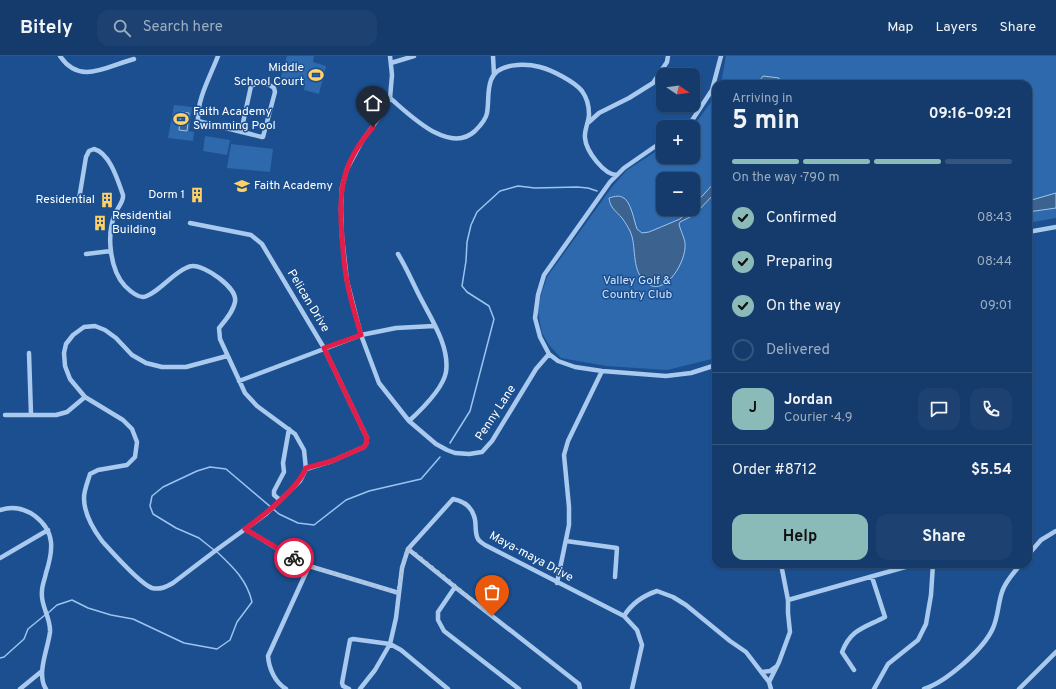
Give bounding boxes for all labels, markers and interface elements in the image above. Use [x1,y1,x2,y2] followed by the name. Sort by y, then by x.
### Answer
[97,10,377,46] search box
[20,16,73,40] text: Bitely
[111,17,133,39] icon: search
[143,18,223,37] text: Search here
[887,19,913,36] text: Map
[935,19,977,36] text: Layers
[999,19,1036,36] text: Share
[234,60,304,90] place label: Middle School Court
[307,66,325,84] sports icon: Middle School Court
[656,68,700,112] north arrow
[656,68,700,216] map controls
[356,86,390,127] pin
[732,91,793,107] text: Arriving in
[362,92,384,114] icon: home
[193,104,276,134] place label: Faith Academy Swimming Pool
[732,105,800,138] text: 5 min
[929,105,1012,124] text: 09:16–09:21
[172,110,190,128] sports icon: Faith Academy Swimming Pool
[656,120,700,164] button: +
[732,170,839,186] text: On the way · 790 m
[656,172,700,216] button: −
[233,177,251,195] school or university icon: Faith Academy
[254,178,333,194] place label: Faith Academy
[188,186,206,204] building icon: Dorm 1
[148,187,185,203] place label: Dorm 1
[98,191,116,209] building icon: Residential
[36,192,95,208] place label: Residential
[732,207,754,229] icon: check
[112,208,171,238] place label: Residential Building
[766,209,837,228] text: Confirmed
[977,210,1012,226] text: 08:43
[91,214,109,232] building icon: Residential Building
[732,251,754,273] icon: check
[766,253,833,272] text: Preparing
[977,254,1012,270] text: 08:44
[283,267,333,335] street label: Pelican Drive
[602,273,672,303] park label: Valley Golf & Country Club
[732,295,754,317] icon: check
[766,297,841,316] text: On the way
[980,298,1012,314] text: 09:01
[766,341,830,360] text: Delivered
[472,382,520,444] street label: Penny Lane
[918,388,960,430] button: chat
[970,388,1012,430] button: phone
[784,391,833,410] text: Jordan
[749,399,757,418] text: J
[784,410,852,426] text: Courier · 4.9
[732,461,817,480] text: Order #8712
[971,461,1012,480] text: $5.54
[732,514,868,560] button: Help
[876,514,1012,560] button: Share
[486,528,576,586] street label: Maya-maya Drive
[274,538,314,578] courier
[283,547,305,569] icon: bike
[475,575,509,616] pin
[481,581,503,603] icon: bag

